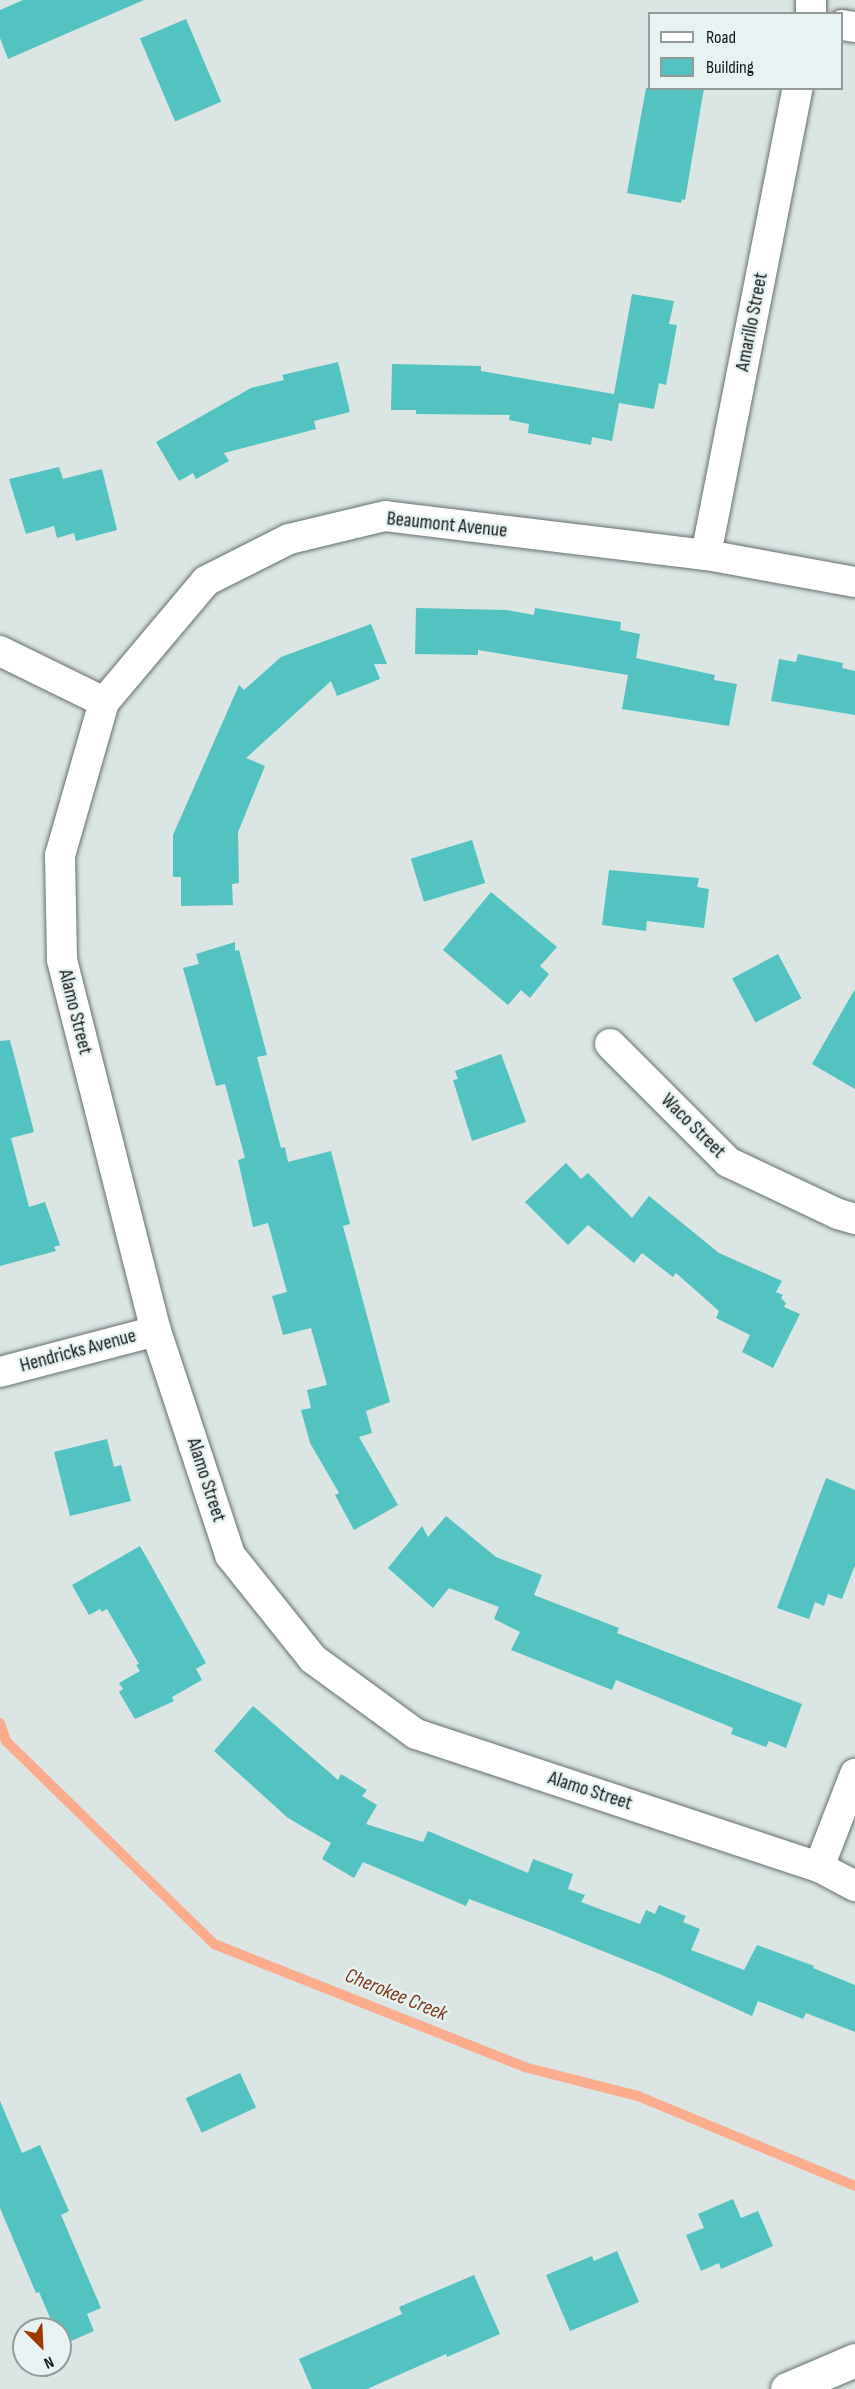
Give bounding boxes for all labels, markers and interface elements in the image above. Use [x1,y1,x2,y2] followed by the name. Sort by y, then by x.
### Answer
[648,12,843,90] legend
[706,27,736,48] text: Road
[706,57,754,78] text: Building
[731,271,773,373] street label: Amarillo Street
[386,507,508,543] street label: Beaumont Avenue
[53,967,97,1057] street label: Alamo Street
[656,1089,730,1163] street label: Waco Street
[17,1324,139,1378] street label: Hendricks Avenue
[181,1435,231,1525] street label: Alamo Street
[545,1766,635,1816] street label: Alamo Street
[341,1963,451,2027] water label: Cherokee Creek
[12,2317,72,2377] north arrow
[41,2352,56,2372] text: N

